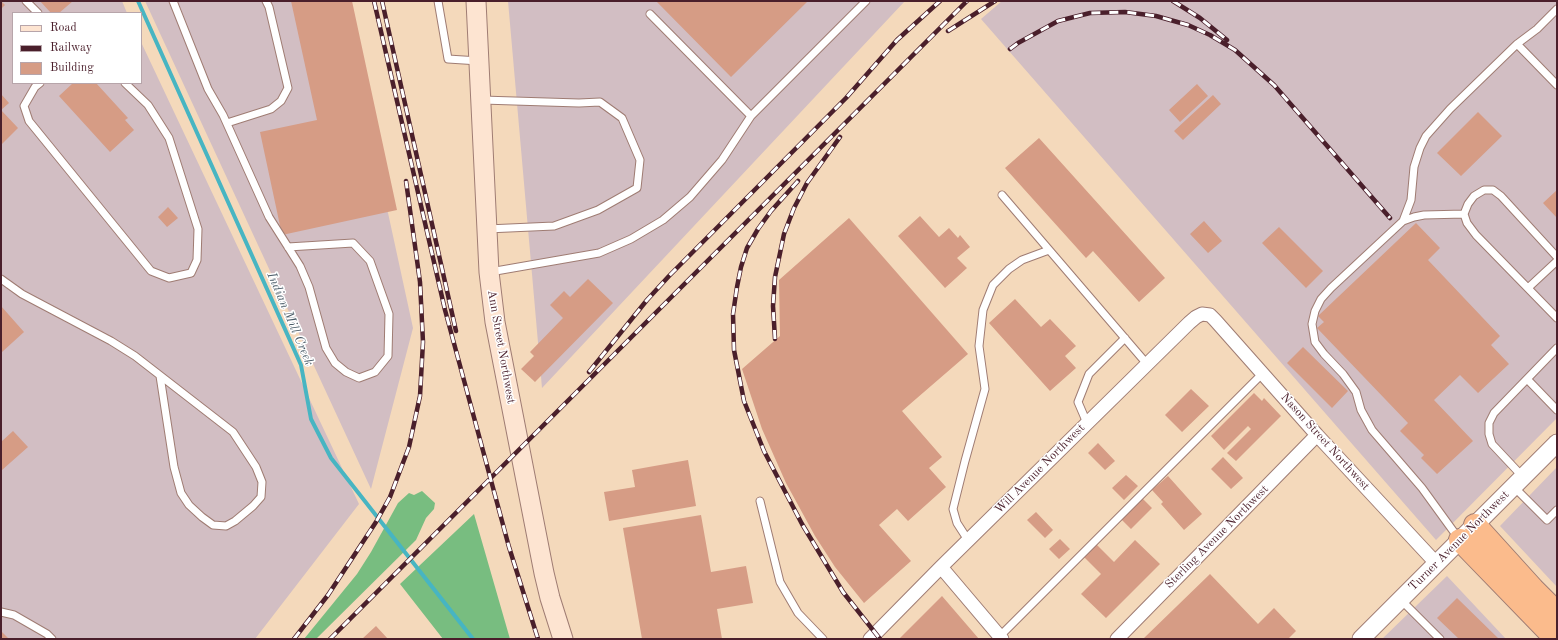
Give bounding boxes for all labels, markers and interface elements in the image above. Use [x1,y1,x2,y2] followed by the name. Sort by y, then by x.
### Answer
[12,12,142,84] legend
[50,22,77,34] text: Road
[50,42,92,54] text: Railway
[50,62,94,74] text: Building
[263,270,317,368] water label: Indian Mill Creek
[484,289,518,405] street label: Ann Street Northwest
[1278,390,1372,494] street label: Nason Street Northwest
[992,421,1088,517] street label: Will Avenue Northwest
[1162,482,1272,592] street label: Sterling Avenue Northwest
[1406,488,1512,594] street label: Turner Avenue Northwest

